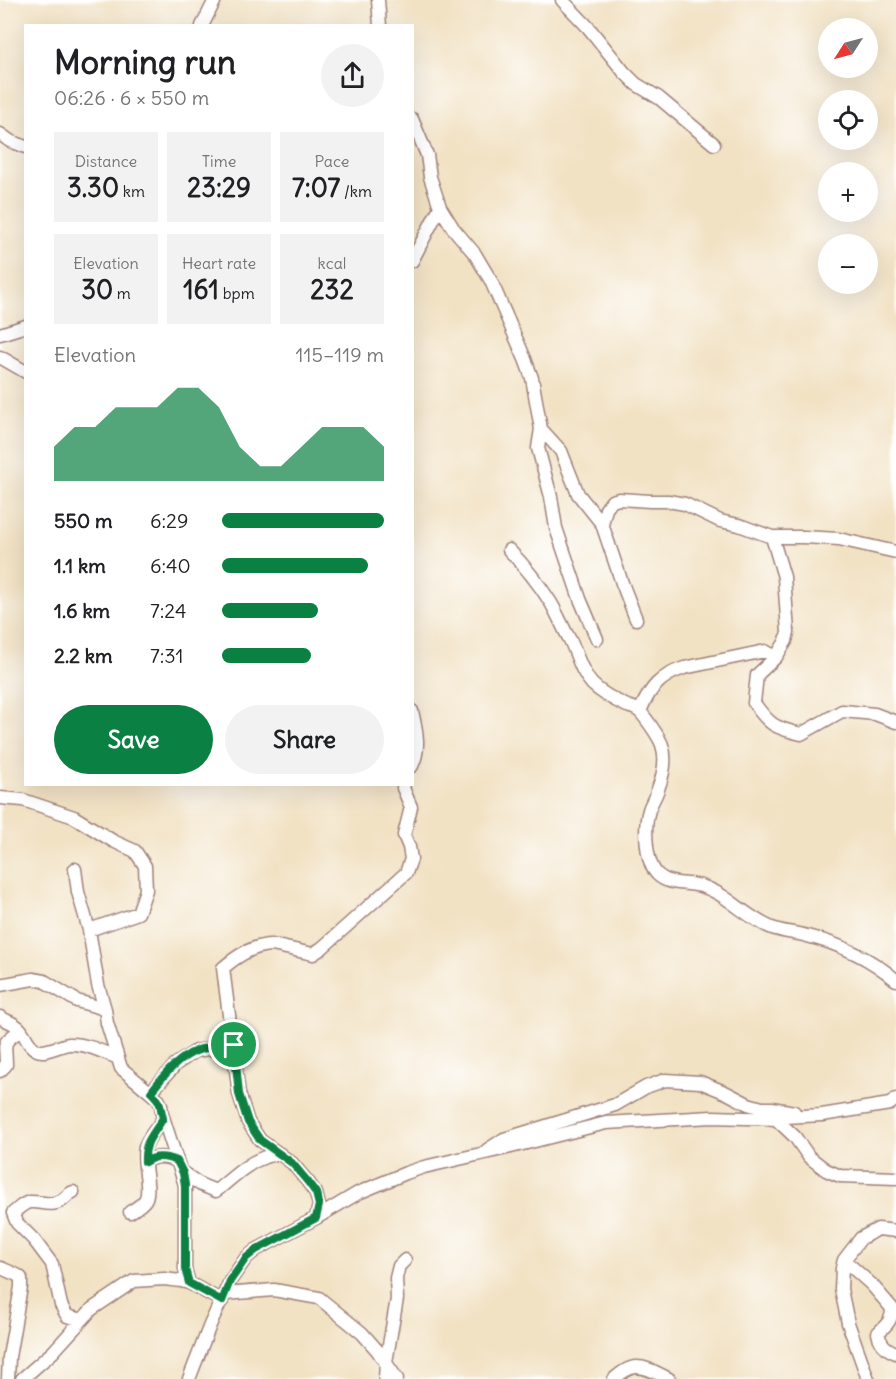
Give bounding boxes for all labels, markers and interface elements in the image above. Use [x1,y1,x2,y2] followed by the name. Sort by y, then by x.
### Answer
[818,18,878,78] north arrow
[818,18,878,294] map controls
[54,41,236,83] text: Morning run
[321,44,384,107] button: share
[54,85,209,110] text: 06:26 · 6 × 550 m
[818,90,878,150] button: locate
[75,151,137,171] text: Distance
[202,151,236,171] text: Time
[315,151,349,171] text: Pace
[818,162,878,222] button: +
[67,171,119,204] text: 3.30
[187,171,251,204] text: 23:29
[292,171,340,204] text: 7:07
[119,181,145,201] text: km
[340,181,372,201] text: /km
[818,234,878,294] button: −
[73,253,139,273] text: Elevation
[182,253,256,273] text: Heart rate
[318,253,346,273] text: kcal
[81,273,113,306] text: 30
[183,273,219,306] text: 161
[310,273,354,306] text: 232
[113,283,131,303] text: m
[219,283,255,303] text: bpm
[54,342,136,367] text: Elevation
[296,342,384,367] text: 115–119 m
[54,508,112,533] text: 550 m
[150,508,189,533] text: 6:29
[54,553,106,578] text: 1.1 km
[150,553,191,578] text: 6:40
[54,598,110,623] text: 1.6 km
[150,598,187,623] text: 7:24
[54,643,113,668] text: 2.2 km
[150,643,183,668] text: 7:31
[54,705,213,774] button: Save
[225,705,384,774] button: Share
[208,1019,259,1070] pin
[217,1028,250,1061] icon: arrive

